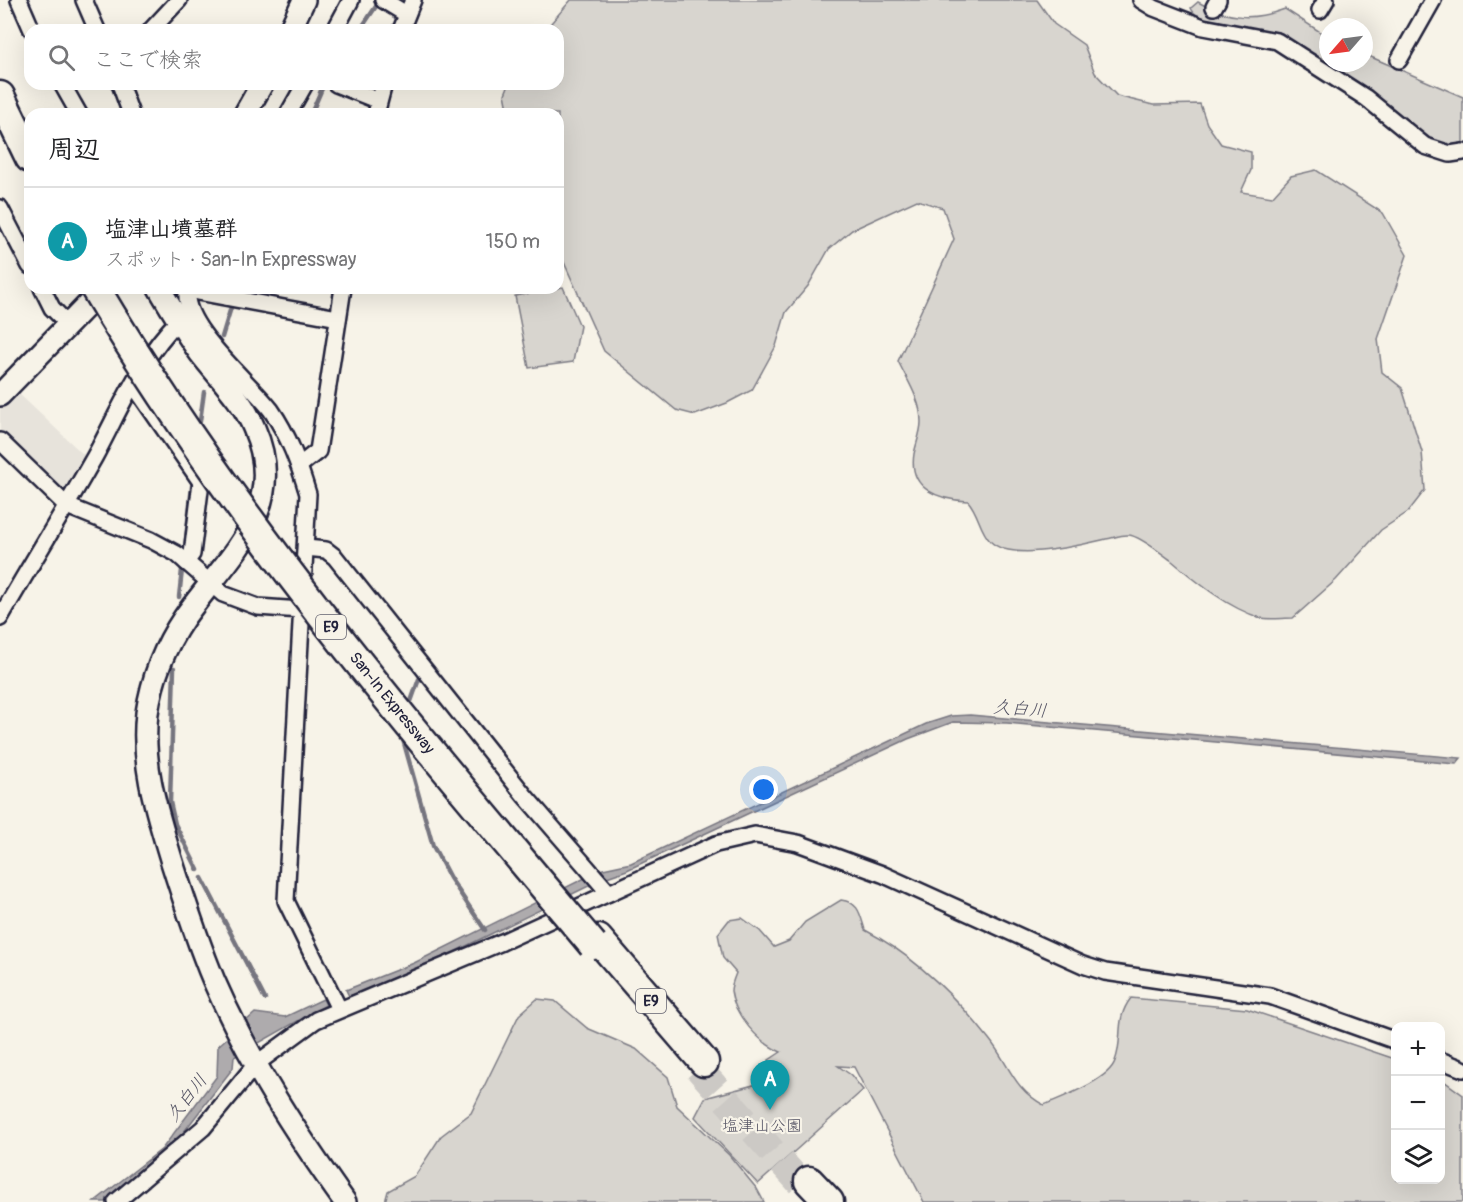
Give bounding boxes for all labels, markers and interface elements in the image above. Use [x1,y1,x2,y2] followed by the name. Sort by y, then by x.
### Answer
[1319,18,1373,72] north arrow
[24,24,564,90] search box
[45,41,78,74] icon: search
[93,46,203,74] text: ここで検索
[48,134,100,166] text: 周辺
[105,215,237,243] text: 塩津山墳墓群
[61,229,74,254] text: A
[486,229,540,254] text: 150 m
[105,247,356,272] text: スポット · San-In Expressway
[316,615,346,639] road number: E9
[345,648,439,758] street label: San-In Expressway
[992,695,1048,723] water label: 久白川
[749,775,778,804] your location
[636,989,666,1013] road number: E9
[1391,1022,1445,1184] map controls
[1391,1022,1445,1076] button: +
[750,1060,790,1110] pin: A
[161,1070,213,1126] water label: 久白川
[1391,1076,1445,1130] button: −
[722,1116,802,1136] park label: 塩津山公園
[1391,1130,1445,1184] button: layers

